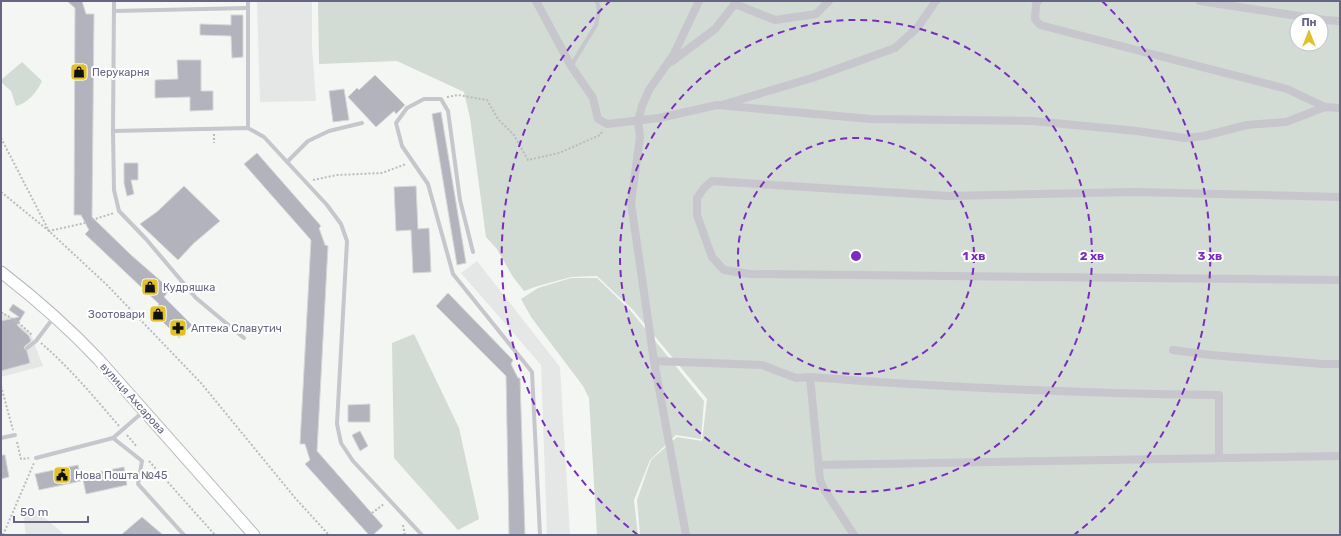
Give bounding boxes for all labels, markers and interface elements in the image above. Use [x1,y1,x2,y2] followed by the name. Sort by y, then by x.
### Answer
[1289,12,1329,52] north arrow
[1301,16,1317,29] text: Пн
[69,62,89,82] shop icon: Перукарня
[92,66,150,79] place label: Перукарня
[849,249,863,263] centre of rings
[963,249,985,263] text: 1 хв
[1080,249,1104,263] text: 2 хв
[1198,249,1222,263] text: 3 хв
[140,277,160,297] shop icon: Кудряшка
[163,281,215,294] place label: Кудряшка
[148,304,168,324] shop icon: Зоотовари
[88,308,145,321] place label: Зоотовари
[168,318,188,338] pharmacy icon: Аптека Славутич
[191,322,282,335] place label: Аптека Славутич
[97,360,168,436] street label: вулиця Ахсарова
[52,465,72,485] public building icon: Нова Пошта №45
[75,469,168,482] place label: Нова Пошта №45
[14,498,88,524] scale bar
[20,505,48,519] text: 50 m

